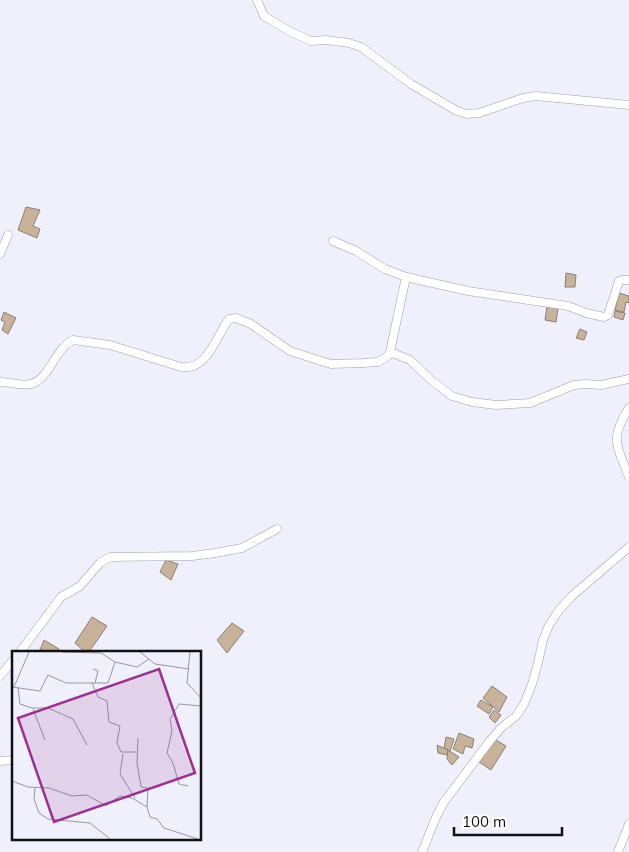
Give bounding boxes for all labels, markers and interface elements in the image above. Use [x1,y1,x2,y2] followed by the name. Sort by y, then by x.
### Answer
[12,651,201,840] inset map
[454,804,562,836] scale bar
[462,812,506,831] text: 100 m

